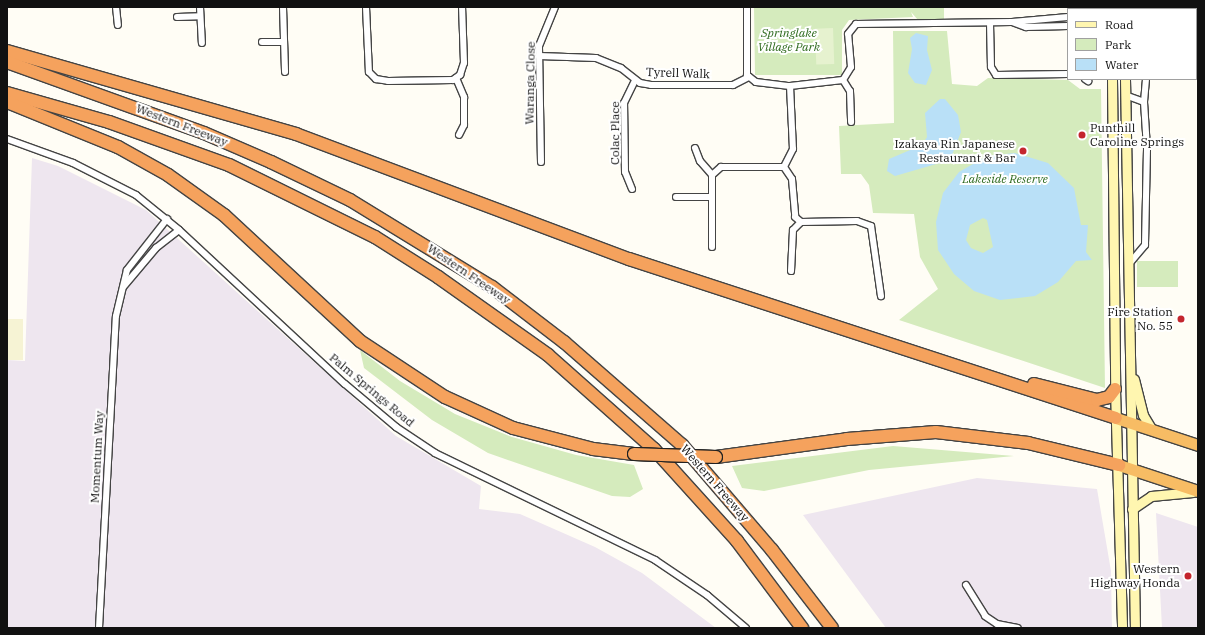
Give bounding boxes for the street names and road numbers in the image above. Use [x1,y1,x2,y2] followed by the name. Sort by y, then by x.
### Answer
[522,41,538,125] street label: Waranga Close
[646,65,710,81] street label: Tyrell Walk
[134,101,230,149] street label: Western Freeway
[608,101,622,165] street label: Colac Place
[425,241,513,307] street label: Western Freeway
[327,350,417,430] street label: Palm Springs Road
[87,410,107,504] street label: Momentum Way
[678,442,752,524] street label: Western Freeway

